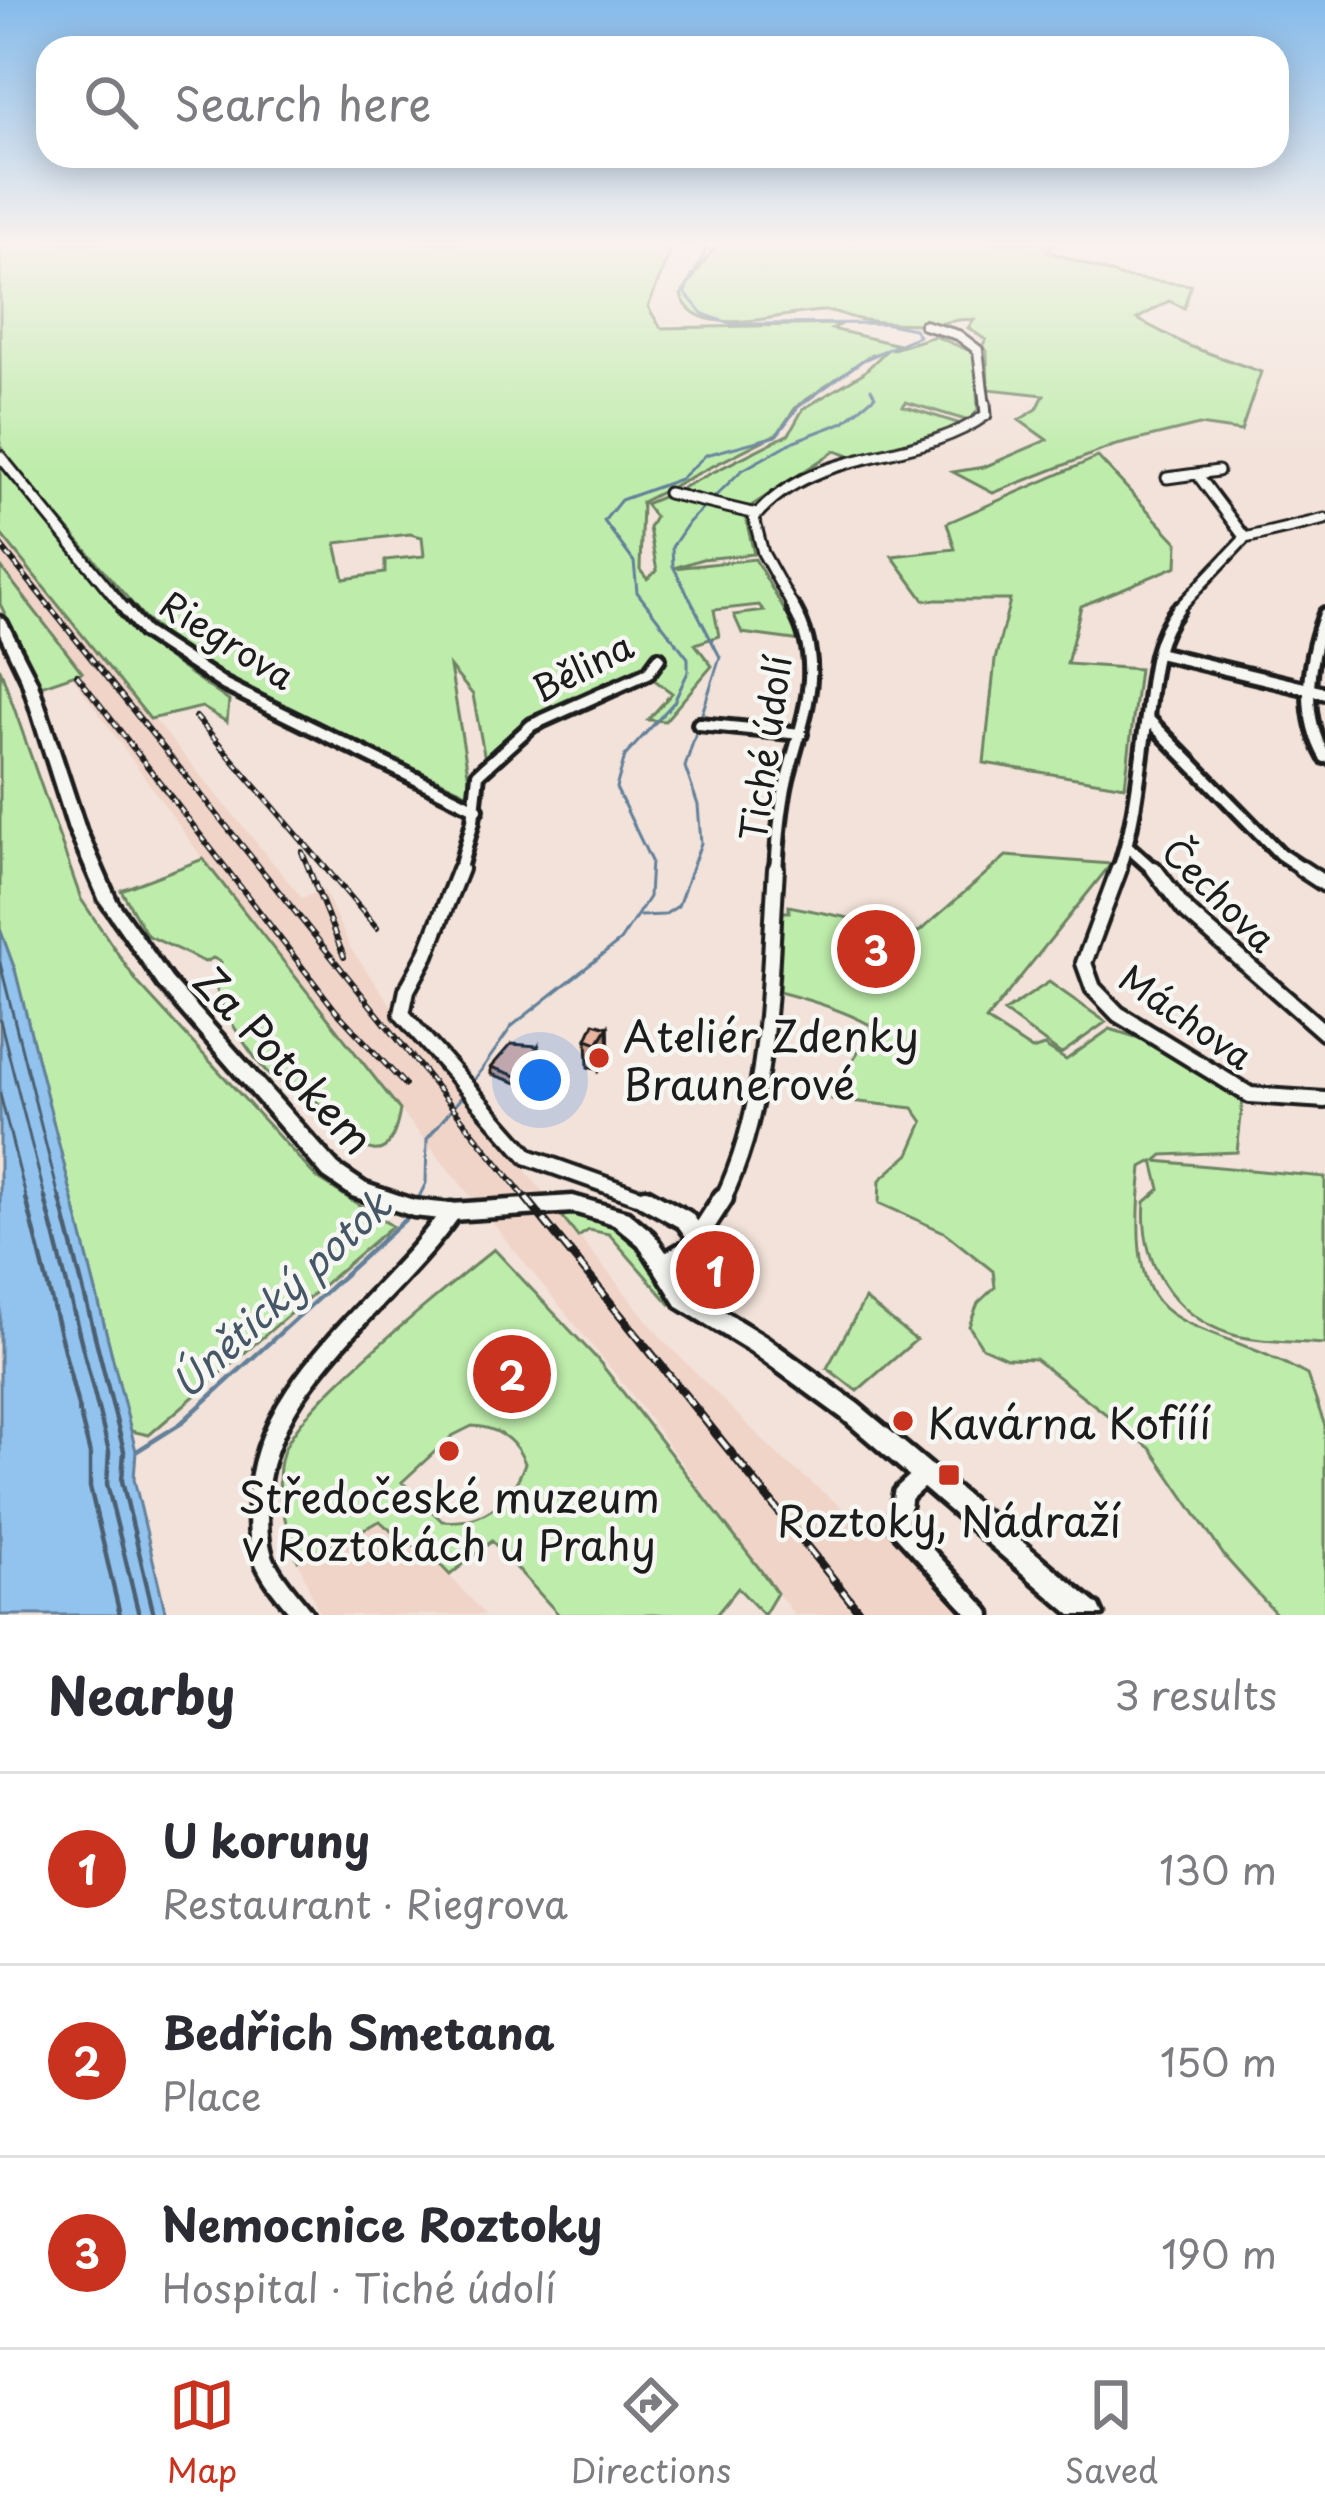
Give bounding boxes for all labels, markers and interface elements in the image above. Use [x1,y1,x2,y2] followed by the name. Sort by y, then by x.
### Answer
[36,36,1289,168] search box
[174,68,431,136] text: Search here
[78,69,144,135] icon: search
[150,576,306,702] street label: Riegrova
[522,617,642,714] street label: Bělina
[724,651,804,844] street label: Tiché údolí
[1150,824,1290,964] street label: Čechova
[837,904,915,994] pin: 3
[180,950,390,1168] street label: Za Potokem
[1109,950,1265,1082] street label: Máchova
[623,1003,919,1114] place label: Ateliér Zdenky Braunerové
[586,1045,612,1071] marker: Ateliér Zdenky Braunerové
[510,1050,570,1110] your location
[157,1175,404,1411] water label: Únětický potok
[676,1225,754,1315] pin: 1
[473,1329,551,1419] pin: 2
[927,1390,1211,1453] place label: Kavárna Kofííí
[890,1408,916,1434] marker: Kavárna Kofííí
[436,1438,462,1464] marker: Středočeské muzeum v Roztokách u Prahy
[936,1462,962,1488] marker: Roztoky, Nádraží
[238,1464,660,1575] place label: Středočeské muzeum v Roztokách u Prahy
[777,1488,1121,1551] place label: Roztoky, Nádraží
[48,1655,235,1732] text: Nearby
[1114,1664,1277,1723] text: 3 results
[162,1805,370,1873] text: U koruny
[78,1839,96,1898] text: 1
[1159,1839,1277,1898] text: 130 m
[162,1873,568,1932] text: Restaurant · Riegrova
[162,1997,555,2065] text: Bedřich Smetana
[73,2031,101,2090] text: 2
[1160,2031,1277,2090] text: 150 m
[162,2065,262,2124] text: Place
[162,2189,602,2257] text: Nemocnice Roztoky
[74,2223,100,2282] text: 3
[1161,2223,1277,2282] text: 190 m
[162,2257,556,2316] text: Hospital · Tiché údolí
[167,2372,237,2494] tab: Map
[571,2372,731,2494] tab: Directions
[1065,2372,1158,2494] tab: Saved

